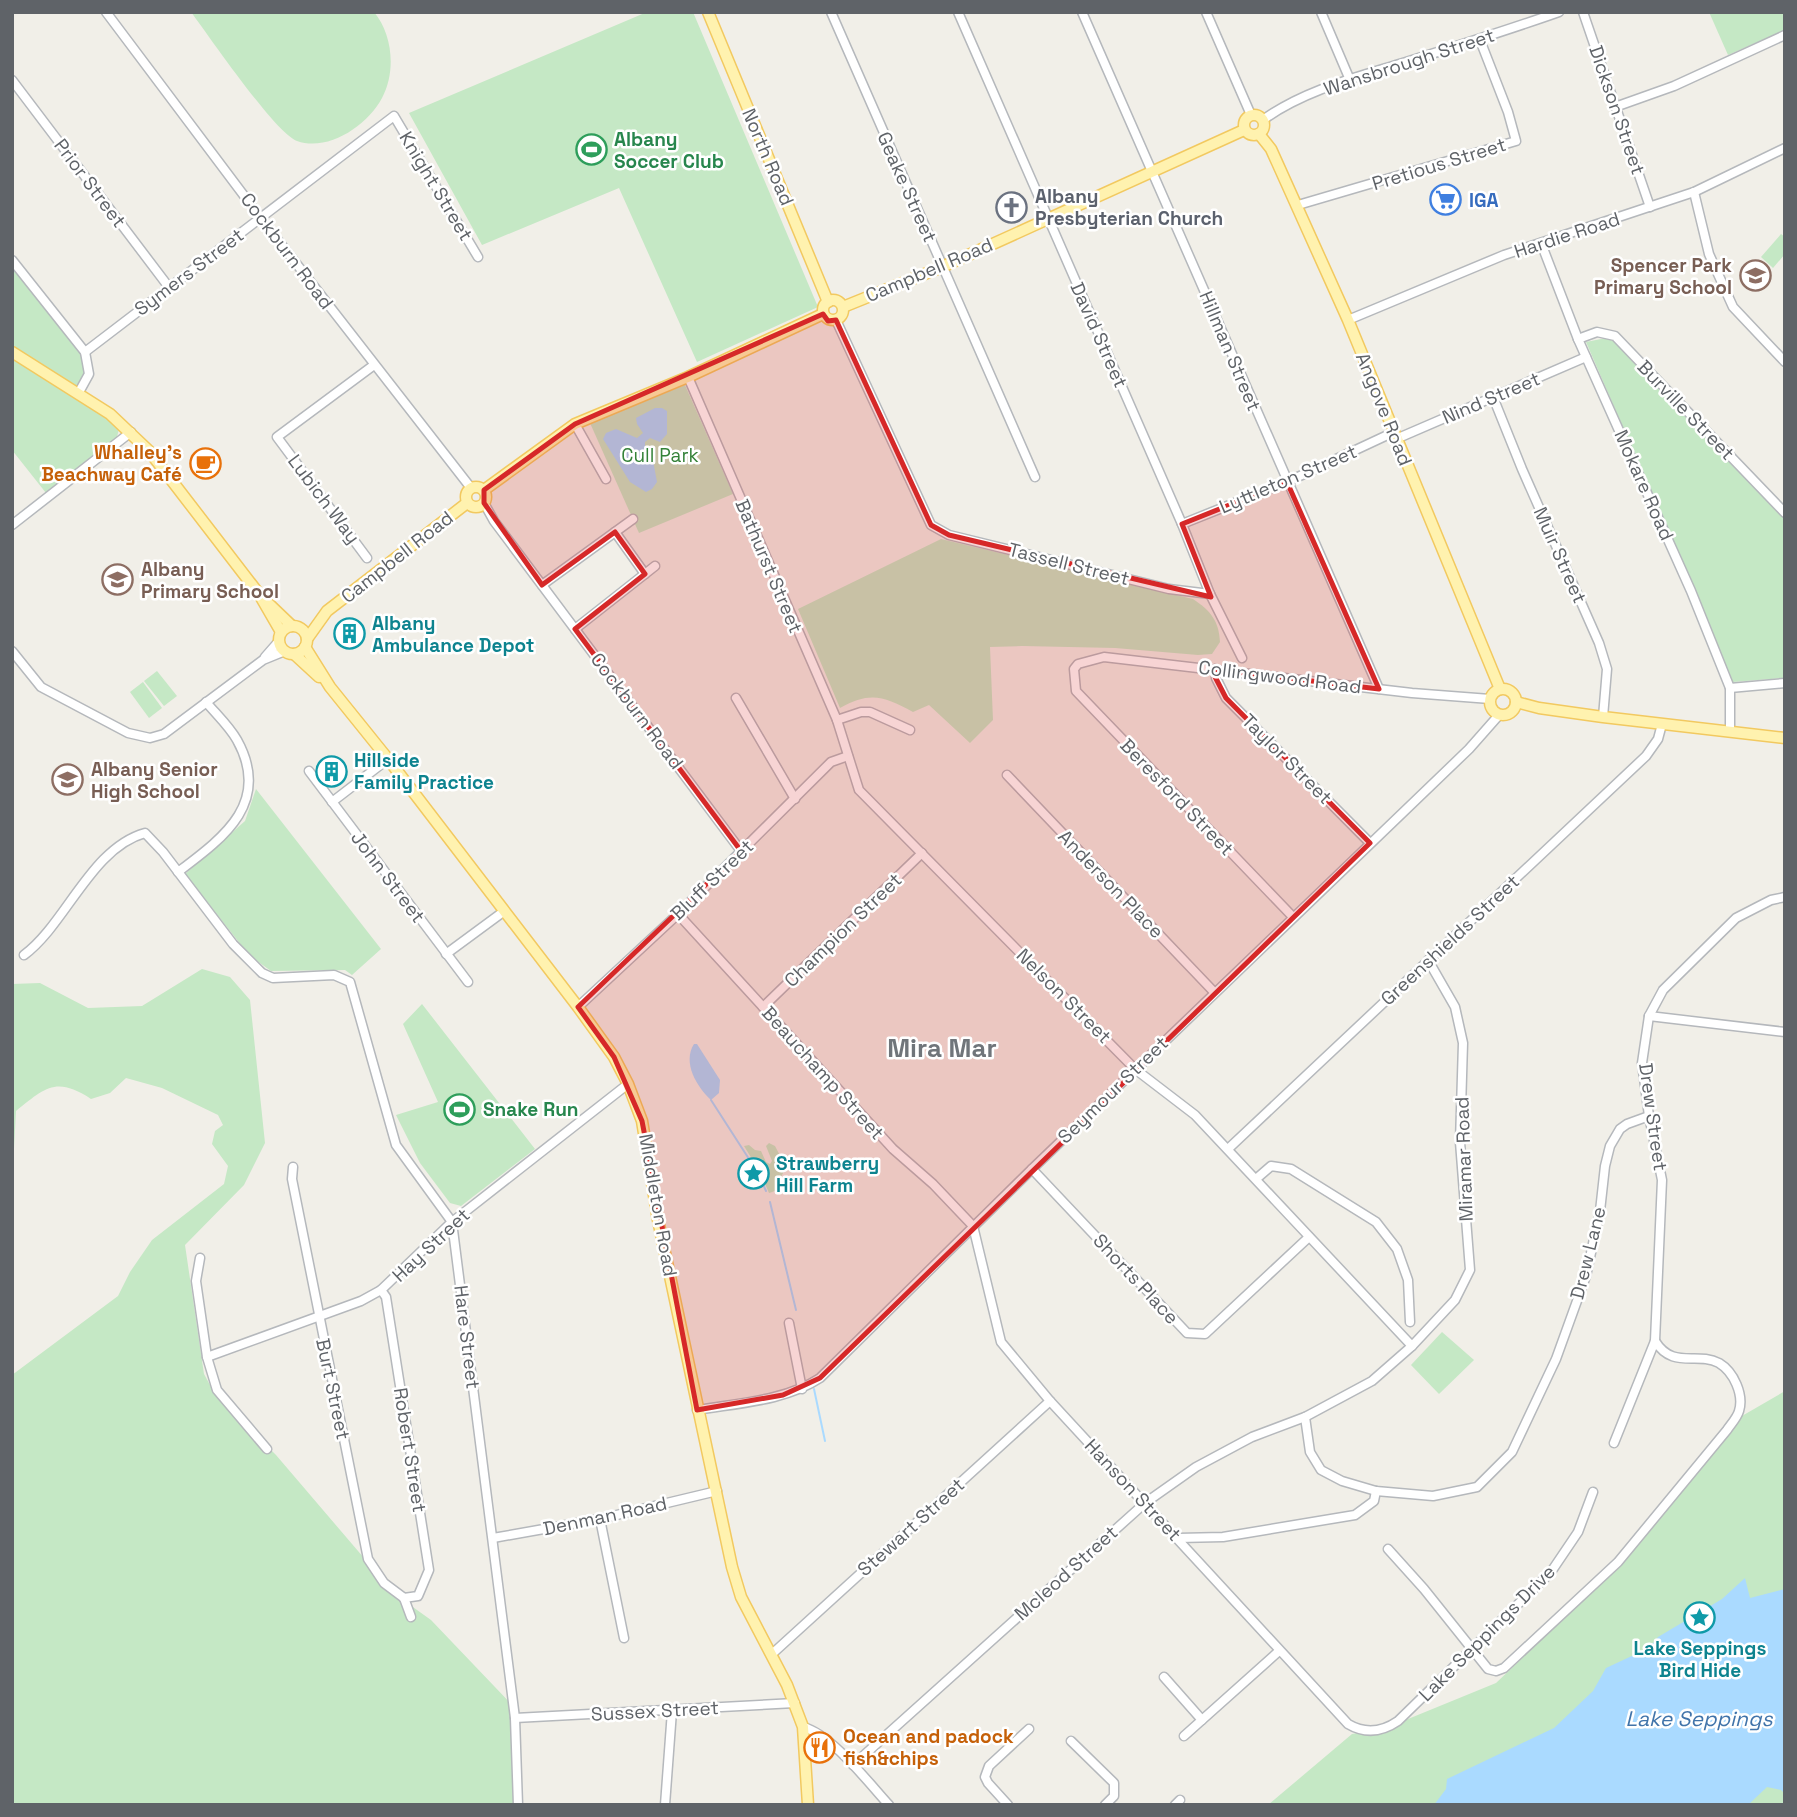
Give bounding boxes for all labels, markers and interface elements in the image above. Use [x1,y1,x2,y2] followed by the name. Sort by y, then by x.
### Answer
[1320,23,1498,101] street label: Wansbrough Street
[1583,42,1651,178] street label: Dickson Street
[736,105,800,209] street label: North Road
[394,127,478,245] street label: Knight Street
[614,127,724,174] place label: Albany Soccer Club
[871,128,943,246] street label: Geake Street
[1369,132,1509,196] street label: Pretious Street
[574,133,608,167] sports icon: Albany Soccer Club
[48,134,132,232] street label: Prior Street
[1429,183,1463,217] supermarket icon: IGA
[1035,184,1223,231] place label: Albany Presbyterian Church
[235,188,339,314] street label: Cockburn Road
[1469,188,1499,213] place label: IGA
[995,190,1029,224] church icon: Albany Presbyterian Church
[1511,206,1623,264] street label: Hardie Road
[129,223,249,321] street label: Symers Street
[862,232,996,308] street label: Campbell Road
[1594,253,1732,300] place label: Spencer Park Primary School
[1738,259,1772,293] school or university icon: Spencer Park Primary School
[1065,278,1133,392] street label: David Street
[1193,287,1267,415] street label: Hillman Street
[1350,349,1418,469] street label: Angove Road
[1632,355,1740,465] street label: Burville Street
[1438,366,1544,430] street label: Nind Street
[1608,426,1680,544] street label: Mokare Road
[1215,439,1361,519] street label: Lyttleton Street
[41,440,182,487] place label: Whalley's Beachway Café
[621,443,699,468] park label: Cull Park
[188,446,222,480] cafe icon: Whalley's Beachway Café
[282,449,366,549] street label: Lubich Way
[730,495,808,637] street label: Bathurst Street
[1528,503,1592,607] street label: Muir Street
[336,505,458,609] street label: Campbell Road
[1006,537,1132,591] street label: Tassell Street
[141,557,279,604] place label: Albany Primary School
[101,563,135,597] school or university icon: Albany Primary School
[372,611,535,658] place label: Albany Ambulance Depot
[332,617,366,651] building icon: Albany Ambulance Depot
[585,648,689,774] street label: Cockburn Road
[1197,655,1363,699] street label: Collingwood Road
[1236,708,1338,810] street label: Taylor Street
[1115,733,1239,861] street label: Beresford Street
[354,748,494,795] place label: Hillside Family Practice
[314,754,348,788] building icon: Hillside Family Practice
[91,757,218,804] place label: Albany Senior High School
[51,763,85,797] school or university icon: Albany Senior High School
[1053,824,1169,944] street label: Anderson Place
[345,826,431,928] street label: John Street
[665,834,759,926] street label: Bluff Street
[779,867,907,993] street label: Champion Street
[1375,869,1525,1011] street label: Greenshields Street
[1011,943,1117,1049] street label: Nelson Street
[756,1001,890,1145] street label: Beauchamp Street
[887,1031,997,1065] district label: Mira Mar
[1052,1031,1174,1149] street label: Seymour Street
[1633,1061,1673,1173] street label: Drew Street
[443,1092,477,1126] sports icon: Snake Run
[1449,1096,1479,1222] street label: Miramar Road
[483,1097,579,1122] place label: Snake Run
[633,1132,683,1278] street label: Middleton Road
[776,1151,879,1198] place label: Strawberry Hill Farm
[736,1157,770,1191] place icon: Strawberry Hill Farm
[387,1203,475,1287] street label: Hay Street
[1564,1204,1612,1302] street label: Drew Lane
[1088,1228,1184,1330] street label: Shorts Place
[448,1284,486,1390] street label: Hare Street
[310,1336,356,1442] street label: Burt Street
[388,1386,432,1514] street label: Robert Street
[1079,1433,1187,1547] street label: Hanson Street
[852,1472,970,1582] street label: Stewart Street
[541,1491,669,1541] street label: Denman Road
[1009,1520,1123,1626] street label: Mcleod Street
[1413,1559,1561,1707] street label: Lake Seppings Drive
[1683,1600,1717,1634] place icon: Lake Seppings Bird Hide
[1634,1636,1766,1683] place label: Lake Seppings Bird Hide
[590,1695,720,1727] street label: Sussex Street
[1625,1705,1773,1732] water label: Lake Seppings
[843,1724,1014,1771] place label: Ocean and padock fish&chips
[803,1730,837,1764] restaurant icon: Ocean and padock fish&chips

